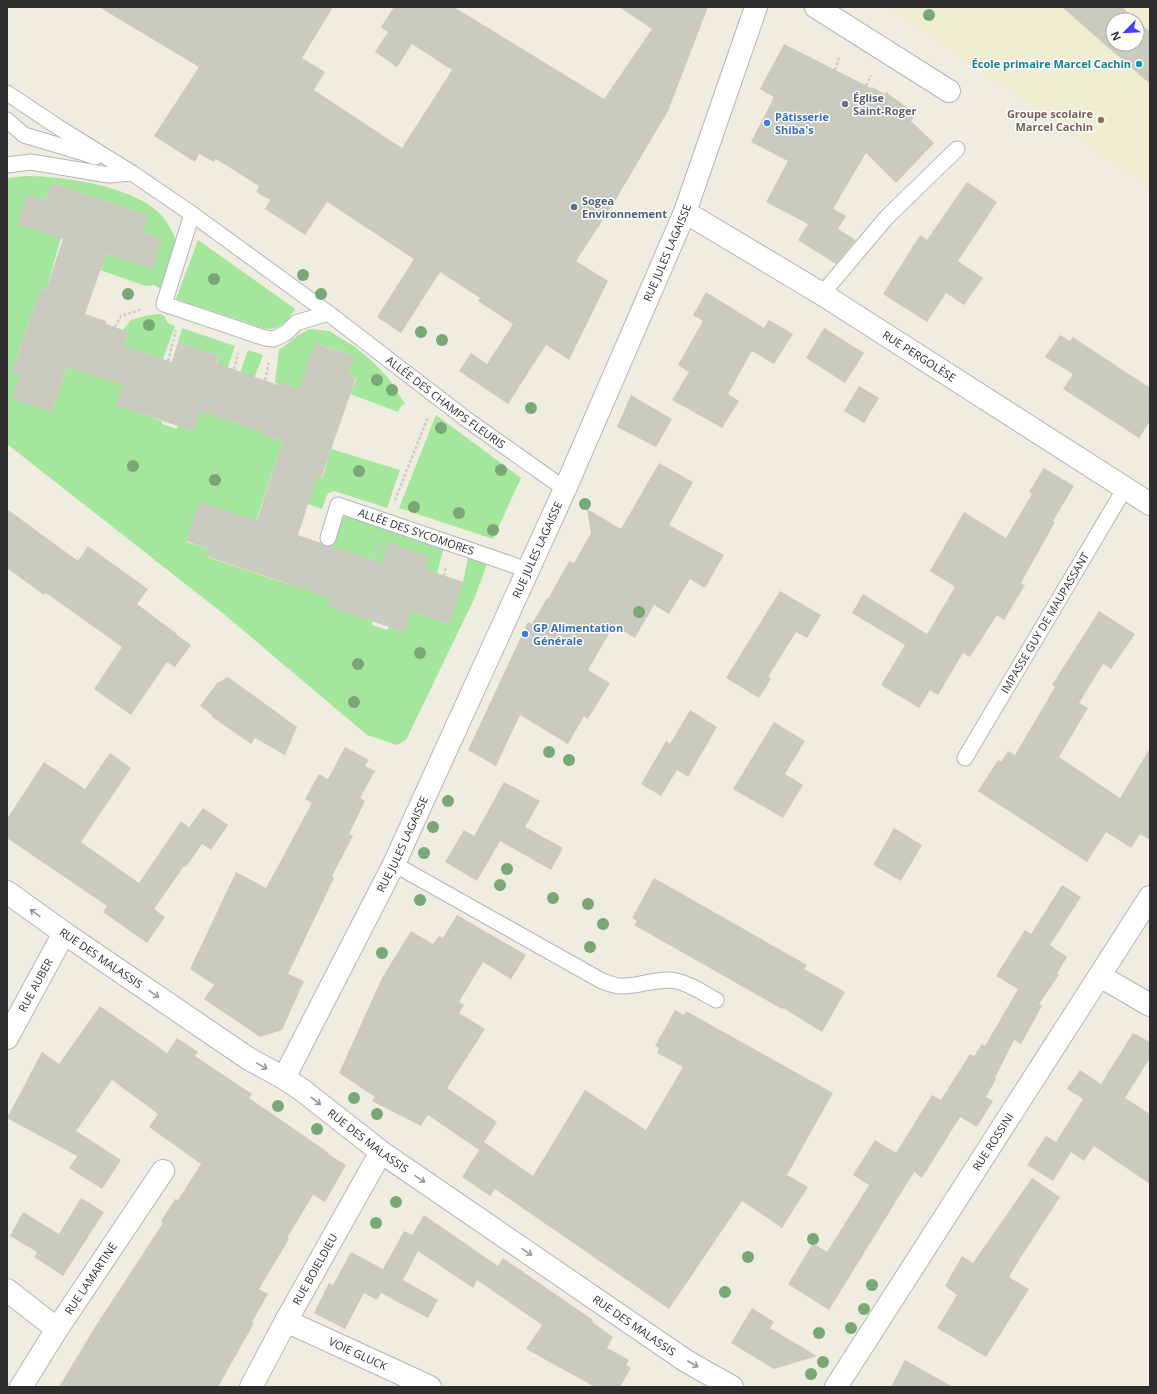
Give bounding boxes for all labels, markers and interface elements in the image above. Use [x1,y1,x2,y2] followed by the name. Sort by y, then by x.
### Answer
[1105,12,1145,52] north arrow
[1107,29,1124,43] text: N
[972,56,1131,71] place label: École primaire Marcel Cachin
[1134,59,1144,69] marker: École primaire Marcel Cachin
[853,90,916,118] place label: Église Saint-Roger
[840,99,850,109] marker: Église Saint-Roger
[1007,106,1093,134] place label: Groupe scolaire Marcel Cachin
[775,109,829,137] place label: Pâtisserie Shiba's
[1096,115,1106,125] marker: Groupe scolaire Marcel Cachin
[762,118,772,128] marker: Pâtisserie Shiba's
[582,193,667,221] place label: Sogea Environnement
[569,202,579,212] marker: Sogea Environnement
[639,202,694,304] street label: RUE JULES LAGAISSE
[880,327,959,385] street label: RUE PERGOLÈSE
[383,352,509,452] street label: ALLÉE DES CHAMPS FLEURIS
[508,499,565,600] street label: RUE JULES LAGAISSE
[356,504,476,558] street label: ALLÉE DES SYCOMORES
[997,549,1092,696] street label: IMPASSE GUY DE MAUPASSANT
[533,620,623,648] place label: GP Alimentation Générale
[520,629,530,639] marker: GP Alimentation Générale
[373,794,431,895] street label: RUE JULES LAGAISSE
[30,908,41,917] one-way arrow
[57,924,146,991] street label: RUE DES MALASSIS
[15,955,56,1014] street label: RUE AUBER
[149,989,160,998] one-way arrow
[256,1062,268,1070] one-way arrow
[310,1097,321,1105] one-way arrow
[325,1105,412,1176] street label: RUE DES MALASSIS
[969,1110,1017,1173] street label: RUE ROSSINI
[414,1175,425,1183] one-way arrow
[289,1231,341,1307] street label: RUE BOIELDIEU
[61,1239,120,1317] street label: RUE LAMARTINE
[521,1248,532,1256] one-way arrow
[590,1291,679,1359] street label: RUE DES MALASSIS
[326,1334,390,1373] street label: VOIE GLUCK
[687,1361,699,1369] one-way arrow

